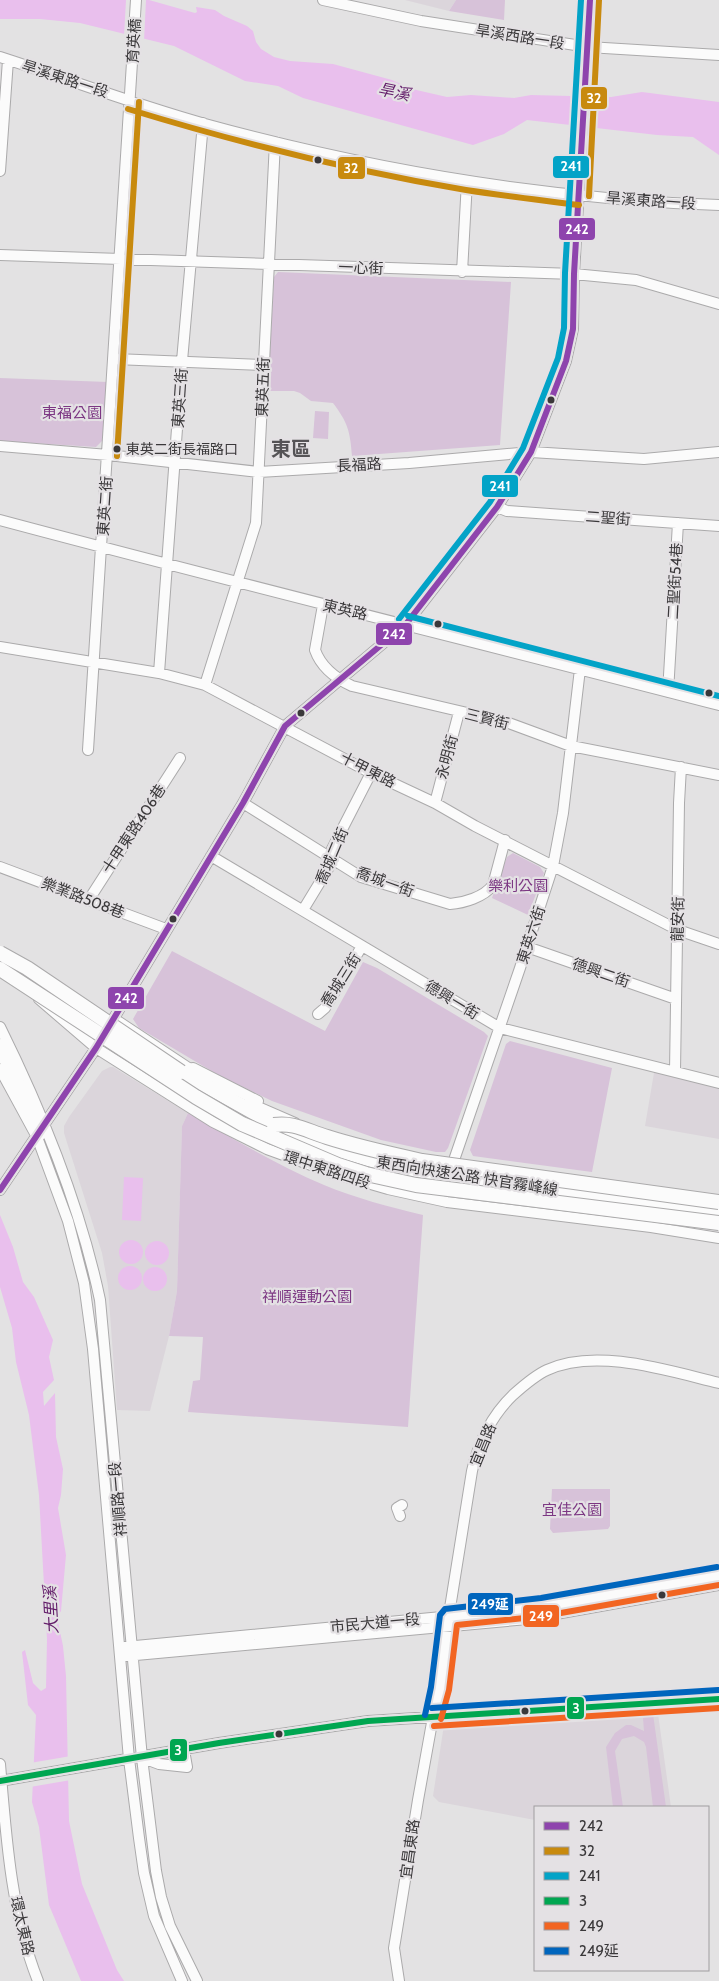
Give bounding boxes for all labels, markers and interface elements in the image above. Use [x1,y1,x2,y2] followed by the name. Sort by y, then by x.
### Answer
[124,18,144,64] street label: 育英橋
[474,21,566,53] street label: 旱溪西路一段
[19,57,111,101] street label: 旱溪東路一段
[376,80,413,105] water label: 旱溪
[580,86,608,110] line badge: 32
[587,89,601,107] text: 32
[313,155,323,165] unlabelled marker
[552,155,590,179] line badge: 241
[337,156,366,180] line badge: 32
[560,157,582,175] text: 241
[344,159,358,177] text: 32
[605,189,697,213] street label: 旱溪東路一段
[558,217,596,241] line badge: 242
[565,220,589,238] text: 242
[338,258,384,278] street label: 一心街
[253,357,273,417] street label: 東英五街
[169,367,191,429] street label: 東英三街
[546,395,556,405] unlabelled marker
[42,404,102,422] park label: 東福公園
[271,437,311,461] district label: 東區
[126,440,238,458] place label: 東英二街長福路口
[112,444,122,454] marker: 東英二街長福路口
[336,455,382,475] street label: 長福路
[481,474,519,498] line badge: 241
[94,475,116,537] street label: 東英二街
[489,477,511,495] text: 241
[585,507,631,529] street label: 二聖街
[664,542,686,620] street label: 二聖街54巷
[321,596,369,624] street label: 東英路
[433,619,443,629] unlabelled marker
[375,622,413,646] line badge: 242
[382,625,406,643] text: 242
[704,688,714,698] unlabelled marker
[463,705,511,733] street label: 三賢街
[296,708,306,718] unlabelled marker
[432,733,462,781] street label: 永明街
[337,748,399,792] street label: 十甲東路
[98,781,170,877] street label: 十甲東路406巷
[312,825,352,887] street label: 喬城二街
[354,863,416,901] street label: 喬城一街
[39,874,127,922] street label: 樂業路508巷
[488,877,548,895] park label: 樂利公園
[669,896,687,942] street label: 龍安街
[513,904,549,966] street label: 東英六街
[168,914,178,924] unlabelled marker
[317,950,365,1010] street label: 喬城三街
[570,955,632,991] street label: 德興二街
[422,977,482,1023] street label: 德興一街
[107,986,145,1010] line badge: 242
[114,989,138,1007] text: 242
[281,1148,373,1192] street label: 環中東路四段
[375,1153,559,1199] street label: 東西向快速公路 快官霧峰線
[262,1288,352,1306] park label: 祥順運動公園
[466,1421,500,1469] street label: 宜昌路
[106,1461,130,1537] street label: 祥順路一段
[542,1501,602,1519] park label: 宜佳公園
[40,1584,62,1634] water label: 大里溪
[657,1590,667,1600] unlabelled marker
[467,1592,514,1616] line badge: 249延
[471,1595,509,1613] text: 249延
[522,1604,560,1628] line badge: 249
[529,1607,553,1625] text: 249
[329,1610,421,1636] street label: 市民大道一段
[566,1696,585,1720] line badge: 3
[572,1699,580,1717] text: 3
[520,1706,530,1716] unlabelled marker
[274,1729,284,1739] unlabelled marker
[169,1738,188,1762] line badge: 3
[174,1741,182,1759] text: 3
[534,1806,709,1971] legend
[579,1817,604,1835] text: 242
[397,1818,423,1880] street label: 宜昌東路
[579,1842,595,1860] text: 32
[579,1867,600,1885] text: 241
[579,1892,587,1910] text: 3
[6,1895,38,1957] street label: 環太東路
[579,1917,604,1935] text: 249
[579,1942,619,1960] text: 249延

